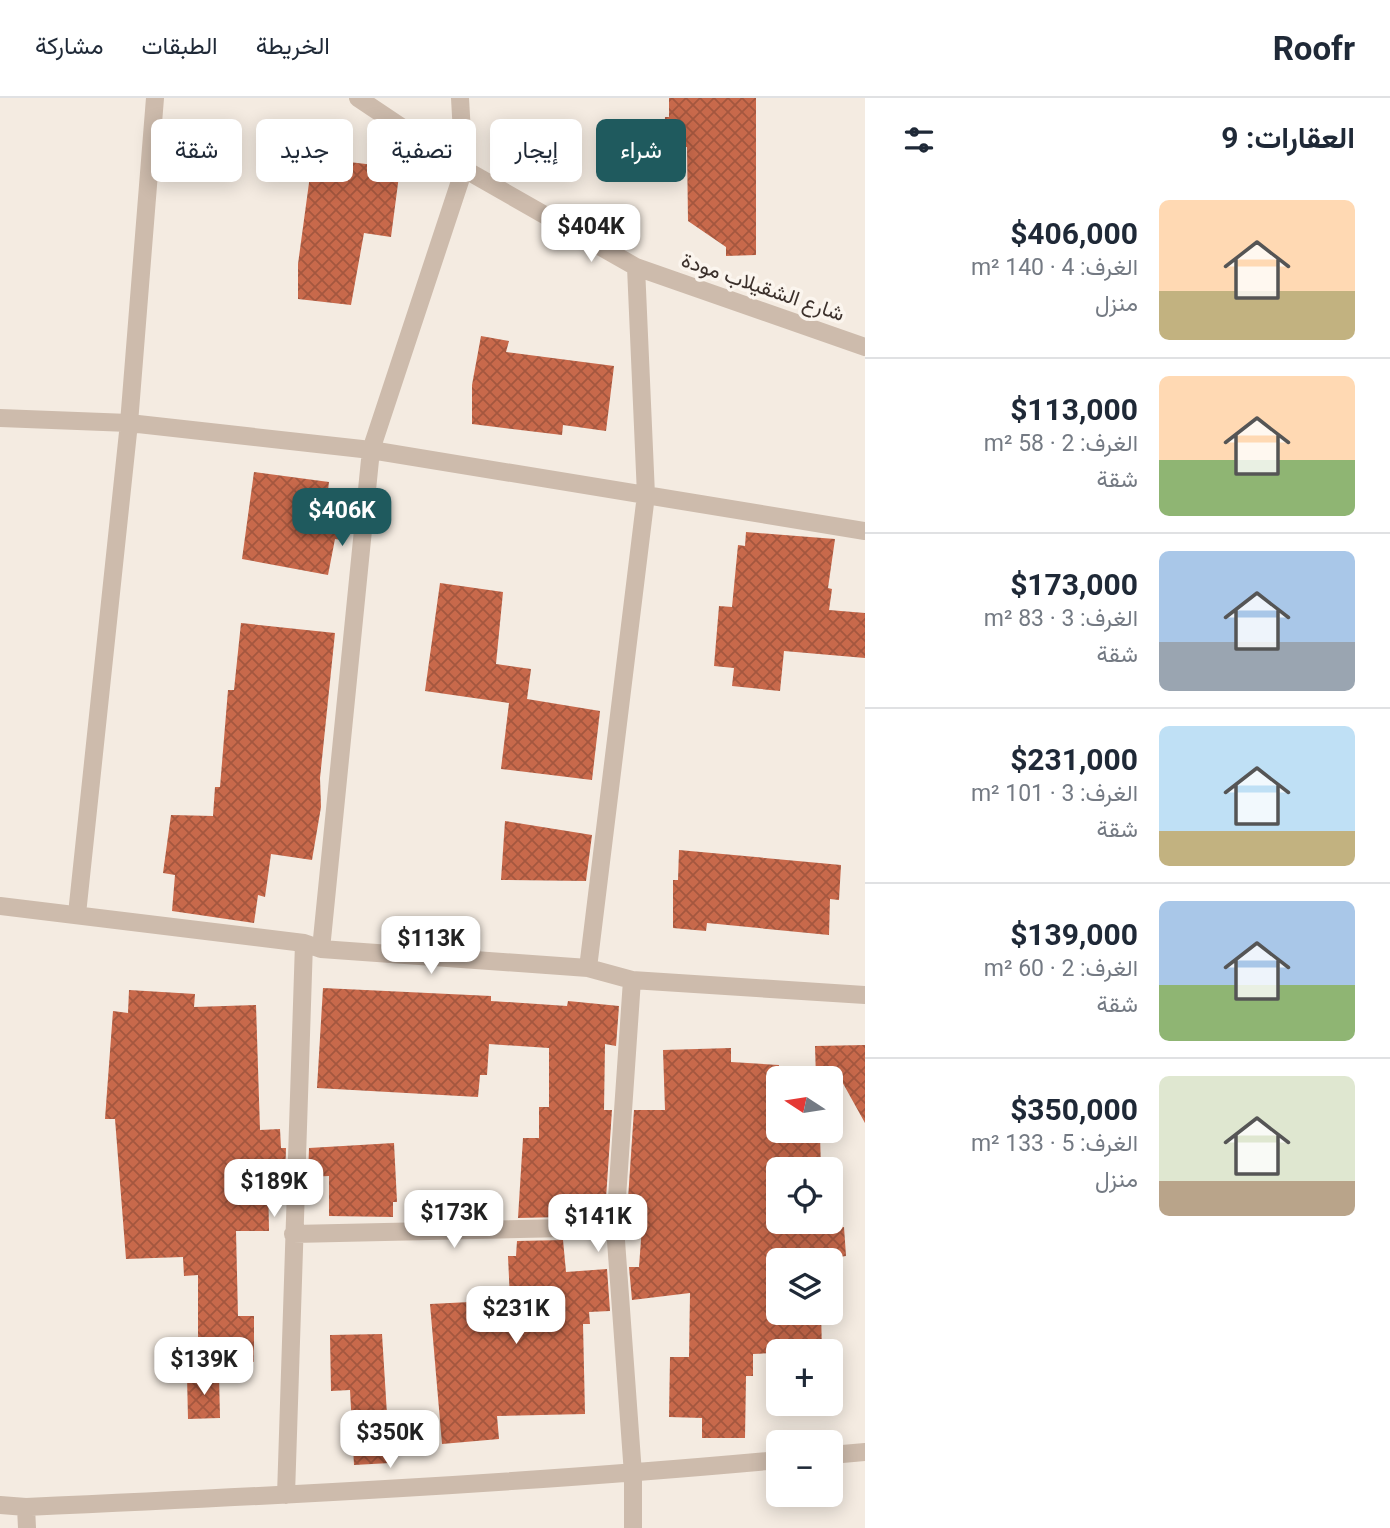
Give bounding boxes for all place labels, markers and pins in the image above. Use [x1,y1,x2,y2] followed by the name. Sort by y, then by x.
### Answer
[542,204,640,264] pin: $404K
[293,489,391,548] pin: $406K
[382,916,480,976] pin: $113K
[225,1160,323,1219] pin: $189K
[405,1190,503,1250] pin: $173K
[549,1194,647,1254] pin: $141K
[467,1286,565,1346] pin: $231K
[155,1338,253,1397] pin: $139K
[341,1410,439,1470] pin: $350K

